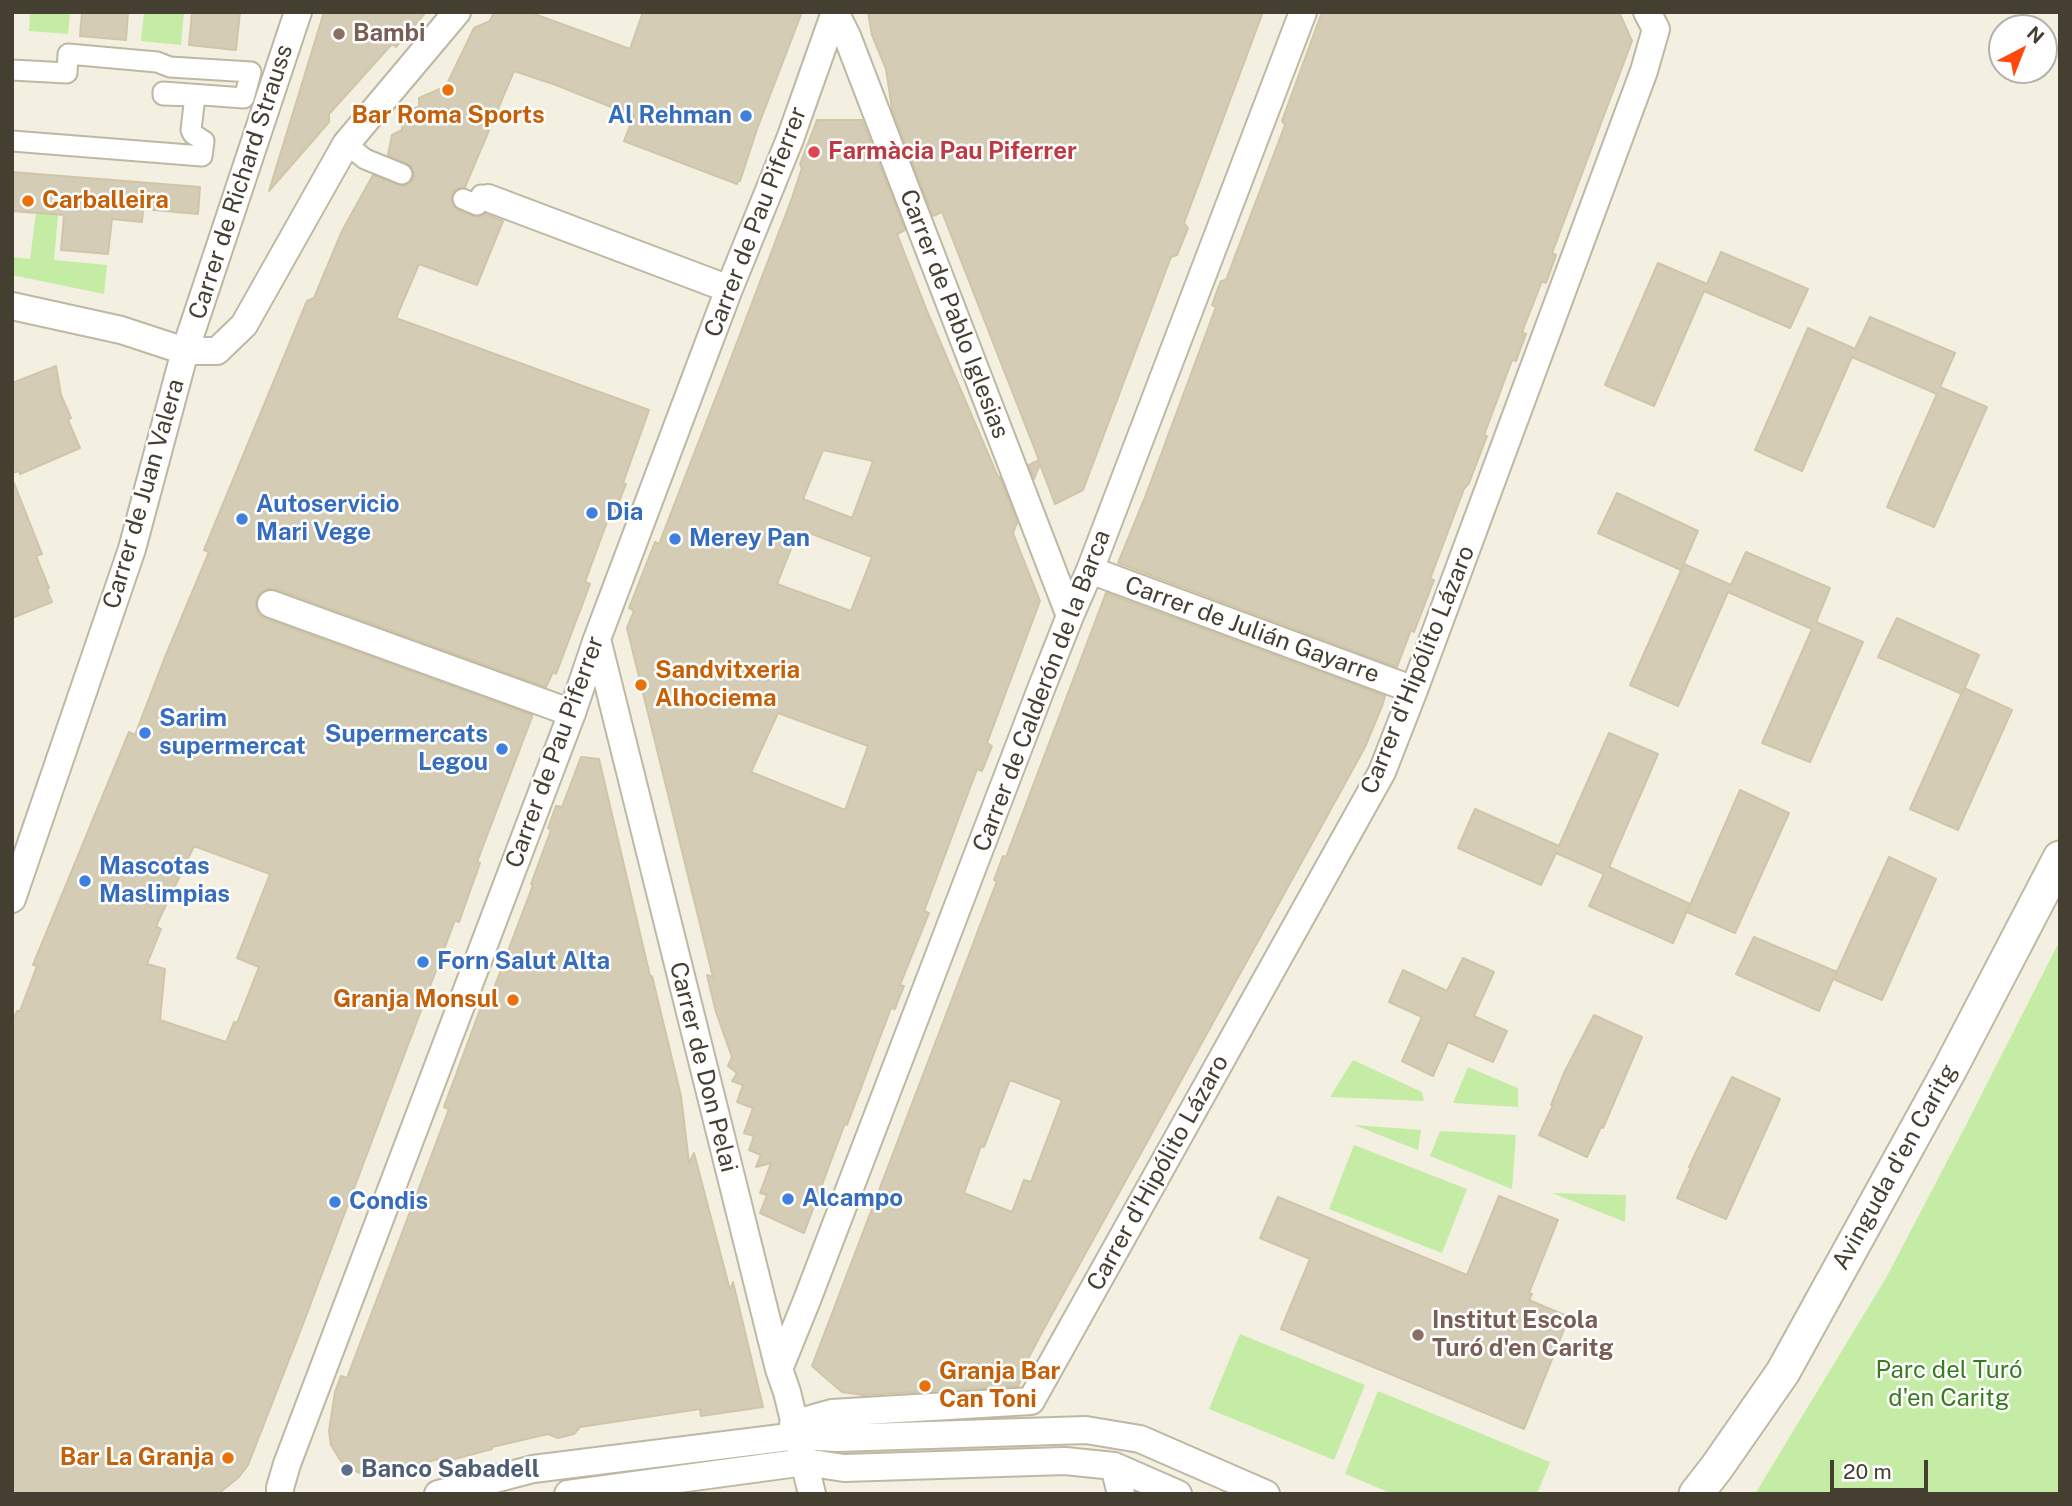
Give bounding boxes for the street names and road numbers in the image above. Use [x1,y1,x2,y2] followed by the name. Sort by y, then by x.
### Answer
[183,41,299,323] street label: Carrer de Richard Strauss
[699,103,813,341] street label: Carrer de Pau Piferrer
[893,185,1015,443] street label: Carrer de Pablo Iglesias
[97,376,191,612] street label: Carrer de Juan Valera
[967,526,1117,856] street label: Carrer de Calderón de la Barca
[1355,542,1481,798] street label: Carrer d'Hipólito Lázaro
[1121,571,1383,689] street label: Carrer de Julián Gayarre
[500,632,610,872] street label: Carrer de Pau Piferrer
[663,959,743,1175] street label: Carrer de Don Pelai
[1081,1050,1235,1296] street label: Carrer d'Hipólito Lázaro
[1826,1059,1964,1275] street label: Avinguda d'en Caritg

